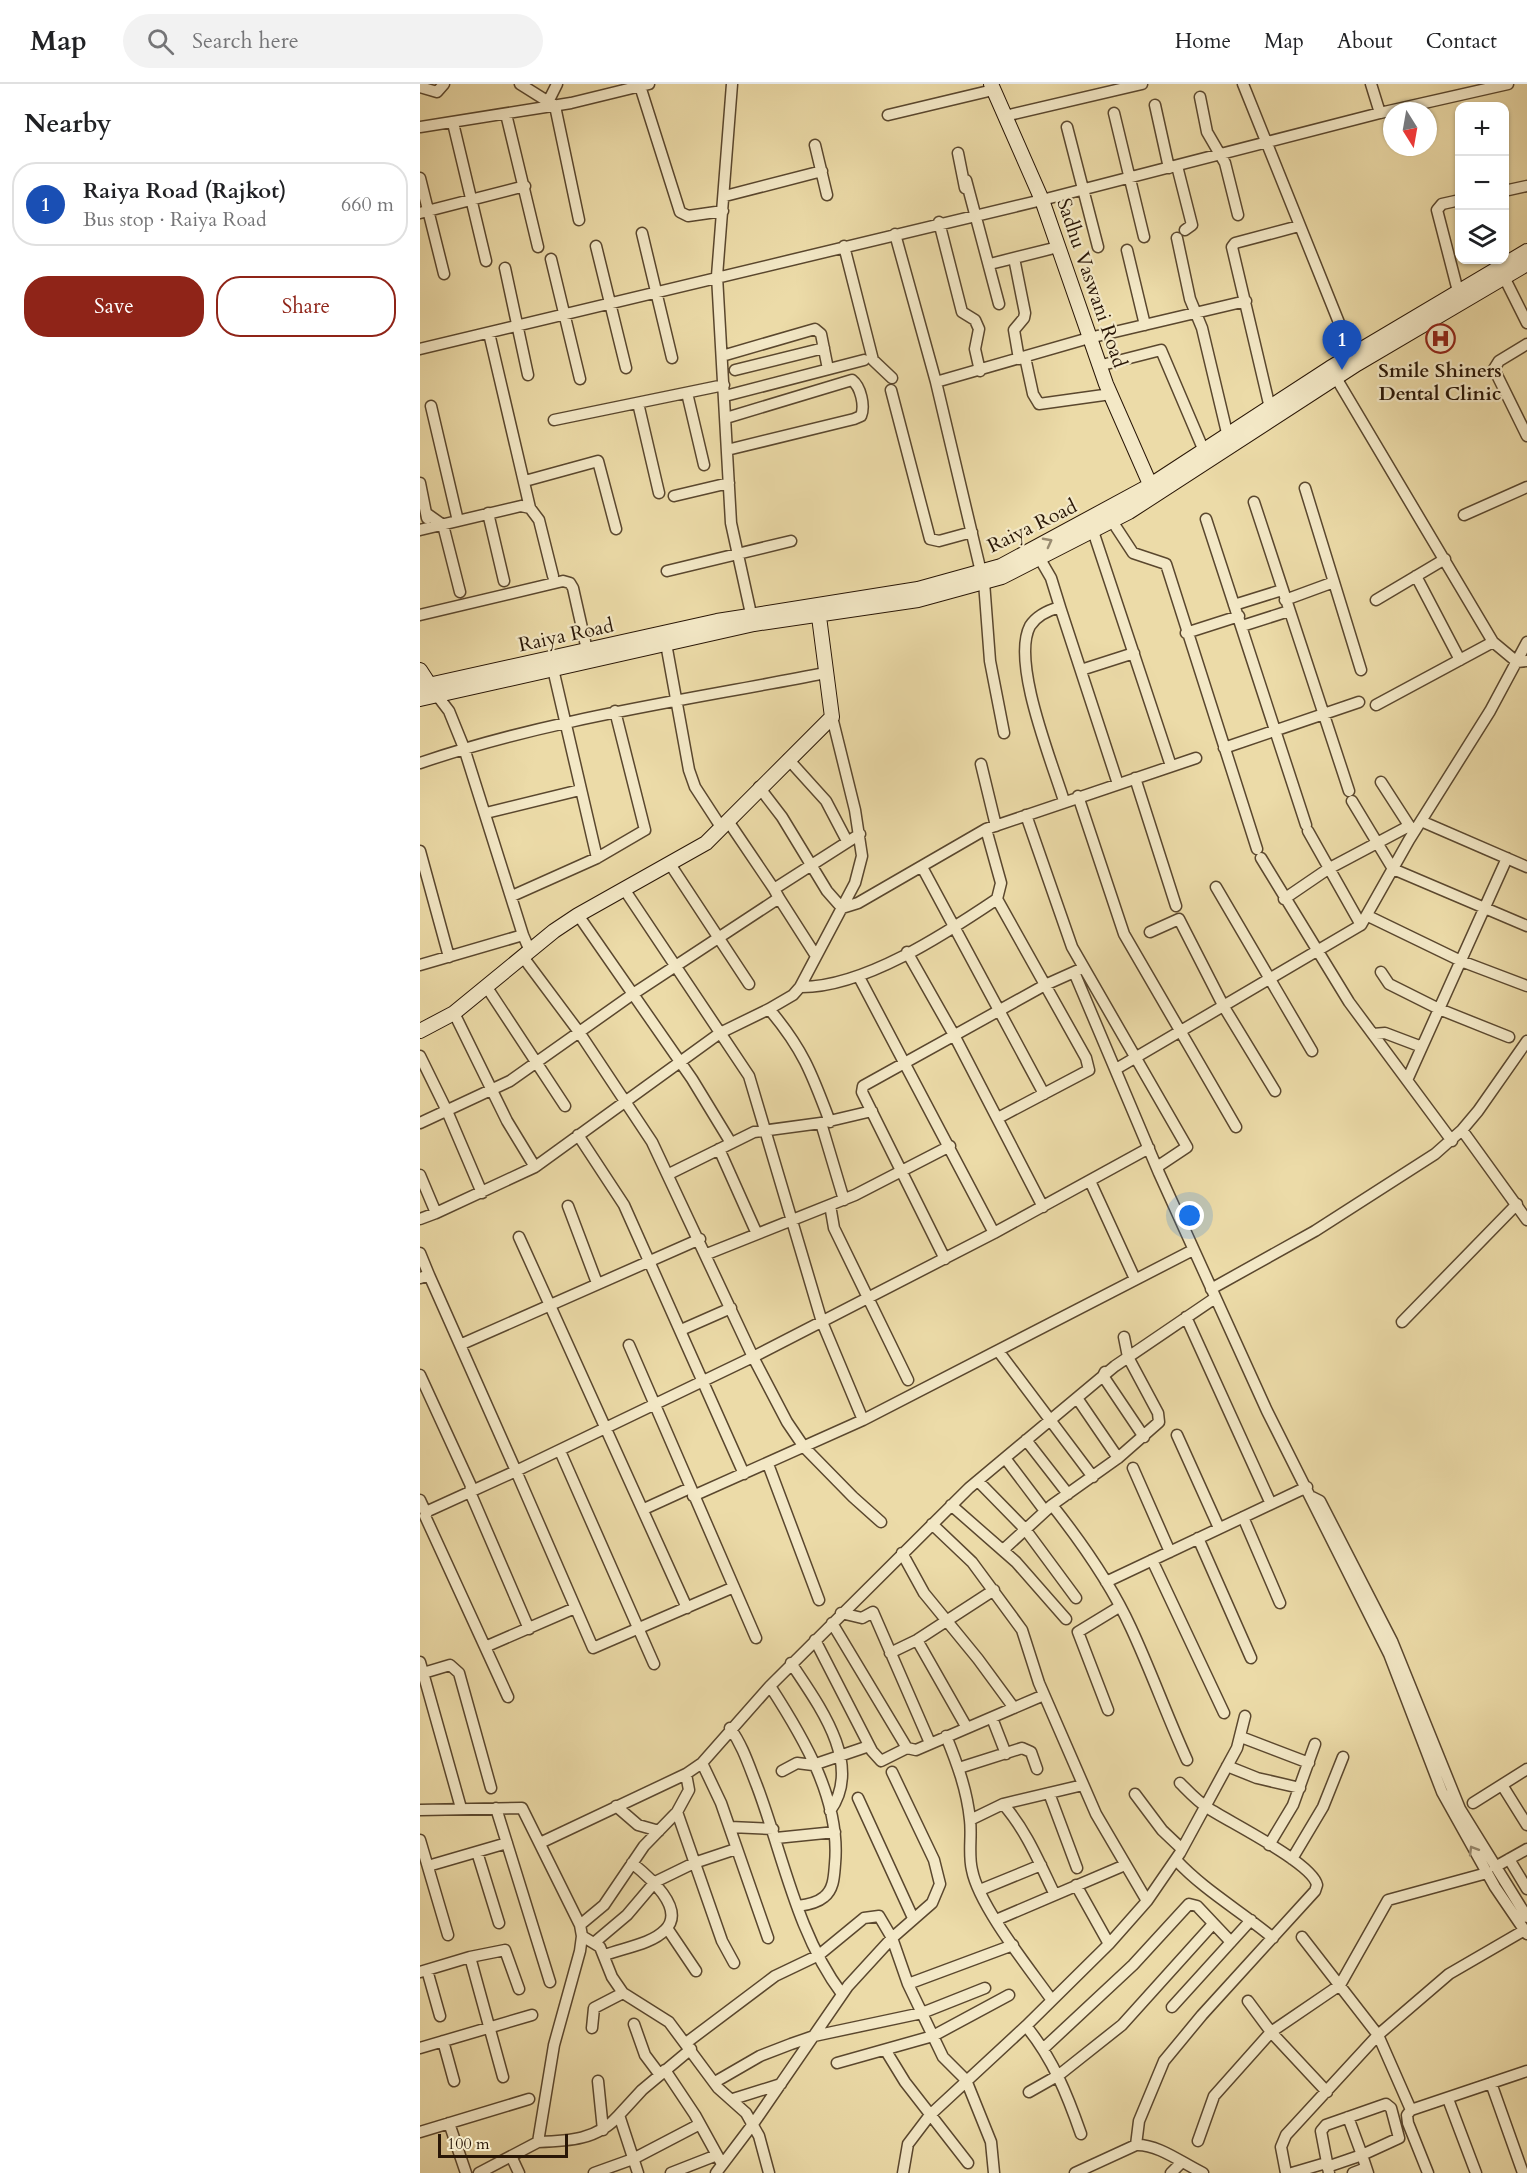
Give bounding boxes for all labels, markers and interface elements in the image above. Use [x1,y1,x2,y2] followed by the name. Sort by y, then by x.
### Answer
[123,14,543,68] search box
[30,22,87,60] text: Map
[144,25,177,58] icon: search
[192,26,299,56] text: Search here
[1175,27,1231,56] text: Home
[1264,27,1304,56] text: Map
[1337,27,1393,56] text: About
[1426,27,1497,56] text: Contact
[1383,102,1437,156] north arrow
[1455,102,1509,264] map controls
[1455,102,1509,156] button: +
[24,106,112,141] text: Nearby
[1455,156,1509,210] button: −
[83,176,286,206] text: Raiya Road (Rajkot)
[40,191,51,218] text: 1
[341,191,394,218] text: 660 m
[1050,195,1134,372] street label: Sadhu Vaswani Road
[83,206,267,233] text: Bus stop · Raiya Road
[1455,210,1509,264] button: layers
[24,276,204,337] button: Save
[216,276,396,337] button: Share
[1322,320,1362,370] pin: 1
[1424,323,1456,355] hospital icon: Smile Shiners Dental Clinic
[1378,357,1502,407] place label: Smile Shiners Dental Clinic
[983,493,1082,559] street label: Raiya Road
[1041,538,1052,549] one-way arrow
[516,612,616,658] street label: Raiya Road
[1175,1201,1204,1230] your location
[1468,1846,1480,1856] one-way arrow
[438,2131,568,2158] scale bar
[447,2133,489,2155] text: 100 m

